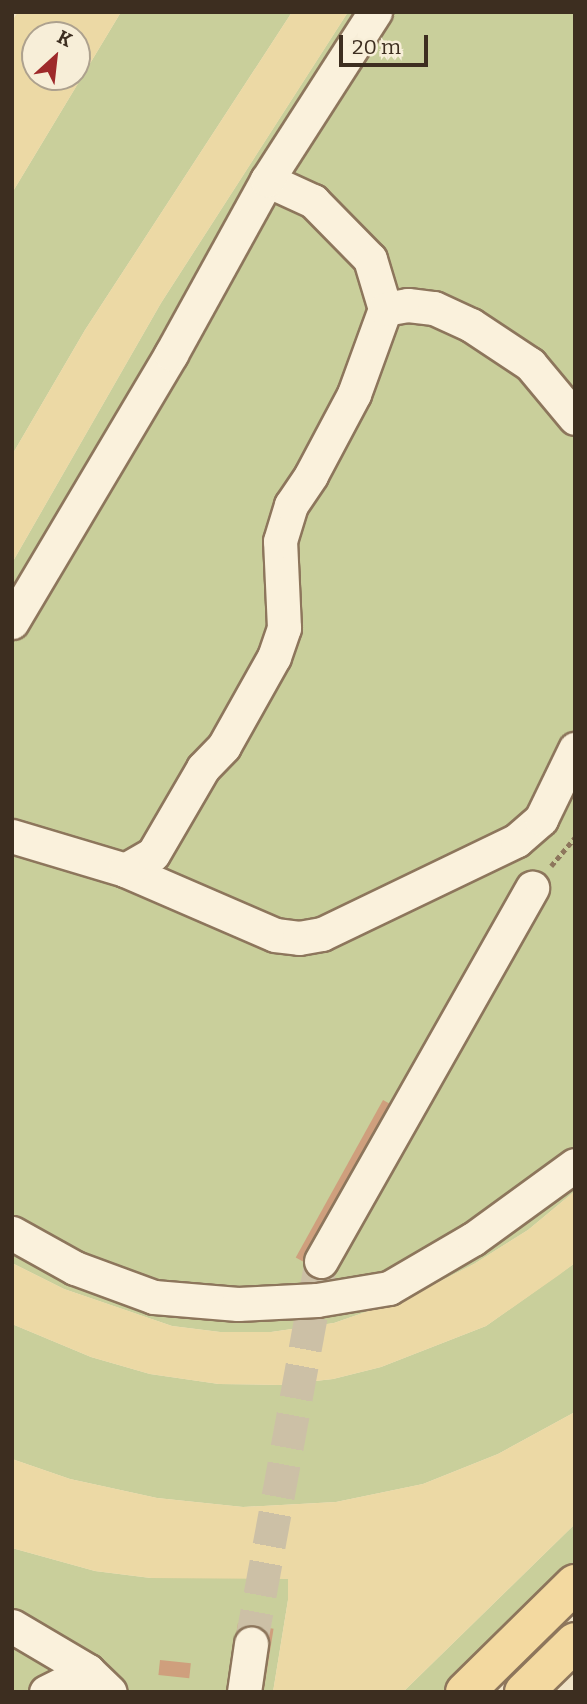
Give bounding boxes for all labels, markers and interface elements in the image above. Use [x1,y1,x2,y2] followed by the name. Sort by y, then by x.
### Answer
[21,21,91,91] north arrow
[342,21,431,65] scale bar
[54,25,76,52] text: K
[352,34,401,60] text: 20 m

